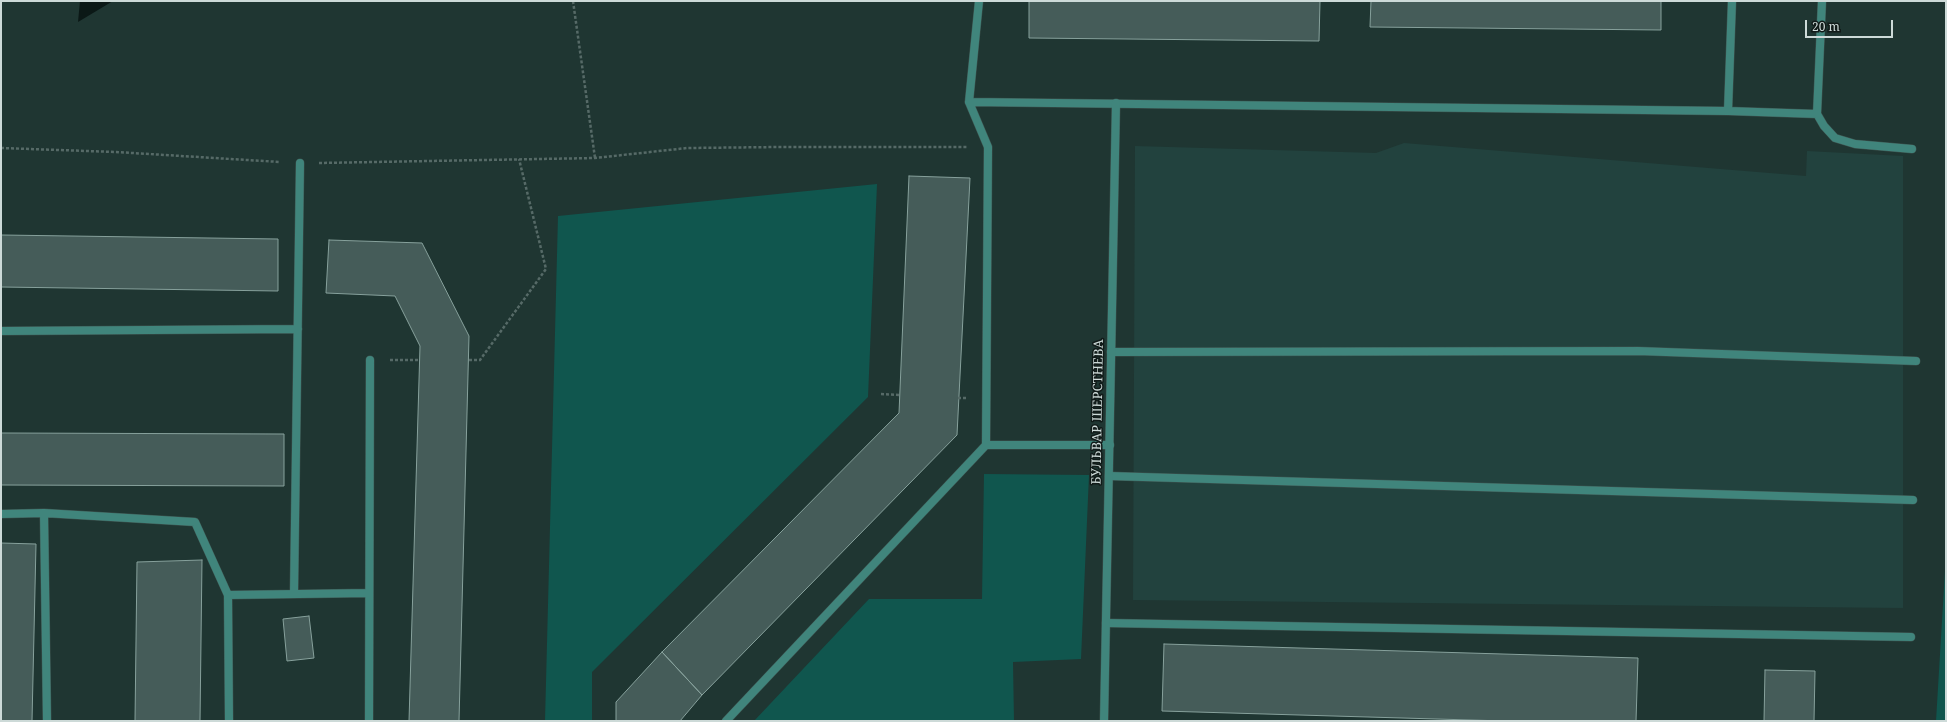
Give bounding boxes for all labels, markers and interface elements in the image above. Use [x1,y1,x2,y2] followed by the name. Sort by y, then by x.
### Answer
[1807,12,1895,38] scale bar
[1812,18,1840,35] text: 20 m
[1089,339,1107,485] street label: БУЛЬВАР ШЕРСТНЕВА

